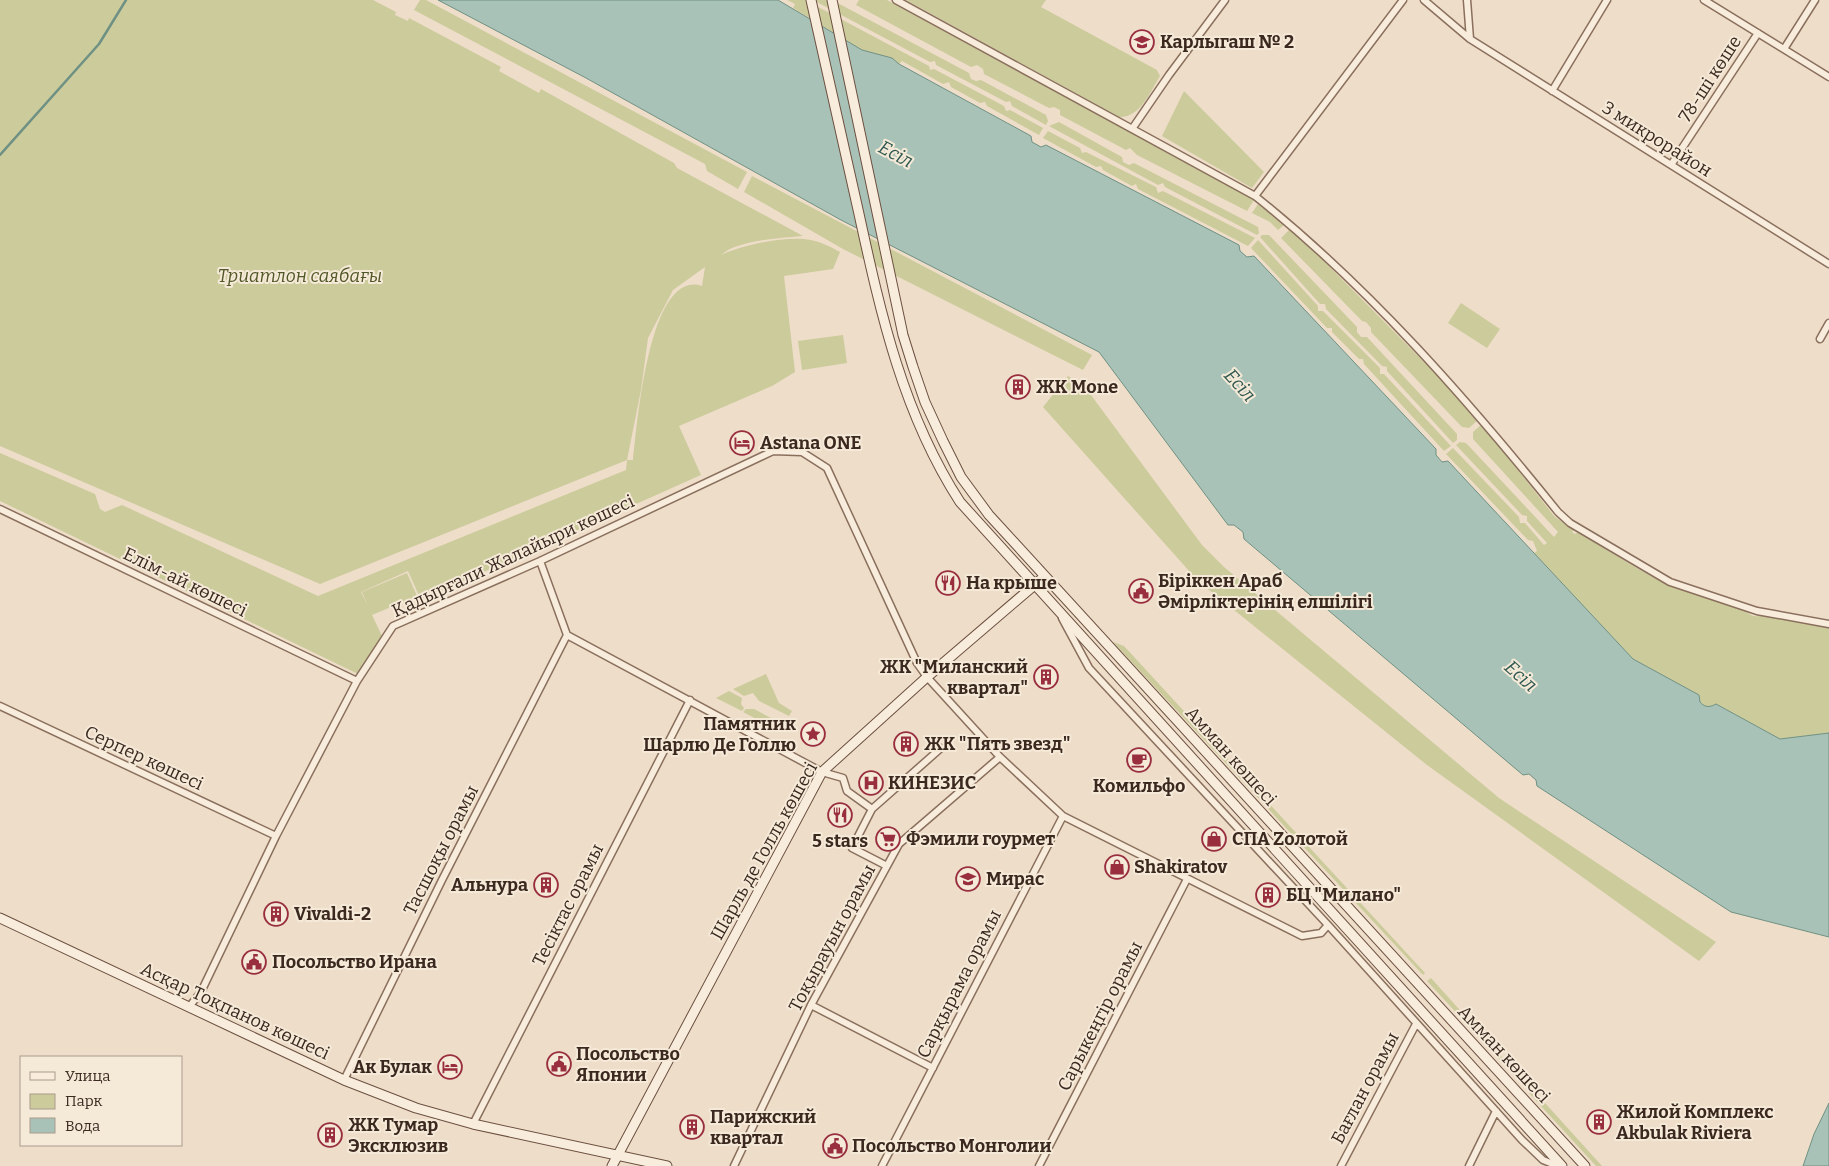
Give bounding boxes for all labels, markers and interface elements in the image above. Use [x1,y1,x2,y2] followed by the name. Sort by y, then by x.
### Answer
[1129,29,1155,55] school or university icon: Карлыгаш № 2
[1160,31,1294,53] place label: Карлыгаш № 2
[1674,31,1746,127] street label: 78-ші көше
[1598,96,1716,182] street label: 3 микрорайон
[875,135,917,173] water label: Есіл
[218,265,382,287] park label: Триатлон саябағы
[1219,364,1261,406] water label: Есіл
[1005,374,1031,400] building icon: ЖК Mone
[1036,376,1118,398] place label: ЖК Mone
[729,430,755,456] hotel icon: Astana ONE
[760,432,862,454] place label: Astana ONE
[388,490,638,622] street label: Қадырғали Жалайыри көшесі
[119,542,251,622] street label: Елім-ай көшесі
[935,570,961,596] restaurant icon: На крыше
[1158,570,1373,613] place label: Біріккен Араб Әмірліктерінің елшілігі
[966,572,1057,594] place label: На крыше
[1128,578,1154,604] public building icon: Біріккен Араб Әмірліктерінің елшілігі
[1500,655,1542,697] water label: Есіл
[880,656,1028,699] place label: ЖК "Миланский квартал"
[1033,664,1059,690] building icon: ЖК "Миланский квартал"
[1181,702,1281,810] street label: Амман көшесі
[643,713,796,756] place label: Памятник Шарлю Де Голлю
[81,721,207,795] street label: Серпер көшесі
[800,721,826,747] place icon: Памятник Шарлю Де Голлю
[893,731,919,757] building icon: ЖК "Пять звезд"
[924,733,1070,755] place label: ЖК "Пять звезд"
[1126,747,1152,773] cafe icon: Комильфо
[706,758,822,944] street label: Шарль де Голль көшесі
[858,770,884,796] hospital icon: КИНЕЗИС
[888,772,976,794] place label: КИНЕЗИС
[1093,775,1185,797] place label: Комильфо
[399,782,483,918] street label: Тасшоқы орамы
[827,802,853,828] restaurant icon: 5 stars
[875,826,901,852] supermarket icon: Фэмили гоурмет
[1201,826,1227,852] shop icon: СПА Zолотой
[906,828,1055,850] place label: Фэмили гоурмет
[1232,828,1348,850] place label: СПА Zолотой
[812,830,868,852] place label: 5 stars
[528,840,608,970] street label: Тесіктас орамы
[1104,854,1130,880] shop icon: Shakiratov
[1134,856,1227,878] place label: Shakiratov
[784,861,880,1015] street label: Тоқырауын орамы
[955,866,981,892] school or university icon: Мирас
[986,868,1044,890] place label: Мирас
[533,872,559,898] building icon: Альнура
[451,874,528,896] place label: Альнура
[1255,882,1281,908] building icon: БЦ "Милано"
[1286,884,1401,906] place label: БЦ "Милано"
[263,901,289,927] building icon: Vivaldi-2
[294,903,371,925] place label: Vivaldi-2
[912,906,1006,1062] street label: Сарқырама орамы
[1053,938,1147,1094] street label: Сарыкеңгір орамы
[241,949,267,975] public building icon: Посольство Ирана
[272,951,437,973] place label: Посольство Ирана
[137,958,333,1064] street label: Асқар Тоқпанов көшесі
[1453,1001,1555,1107] street label: Амман көшесі
[1326,1028,1404,1148] street label: Бағлан орамы
[576,1043,680,1086] place label: Посольство Японии
[546,1051,572,1077] public building icon: Посольство Японии
[437,1054,463,1080] hotel icon: Ак Булак
[20,1056,182,1146] legend
[353,1056,432,1078] place label: Ак Булак
[65,1067,111,1085] text: Улица
[65,1092,103,1110] text: Парк
[1616,1101,1773,1144] place label: Жилой Комплекс Akbulak Riviera
[710,1106,816,1149] place label: Парижский квартал
[1586,1109,1612,1135] building icon: Жилой Комплекс Akbulak Riviera
[348,1114,448,1157] place label: ЖК Тумар Эксклюзив
[679,1114,705,1140] building icon: Парижский квартал
[65,1117,100,1135] text: Вода
[317,1122,343,1148] building icon: ЖК Тумар Эксклюзив
[822,1133,848,1159] public building icon: Посольство Монголии
[852,1135,1052,1157] place label: Посольство Монголии

